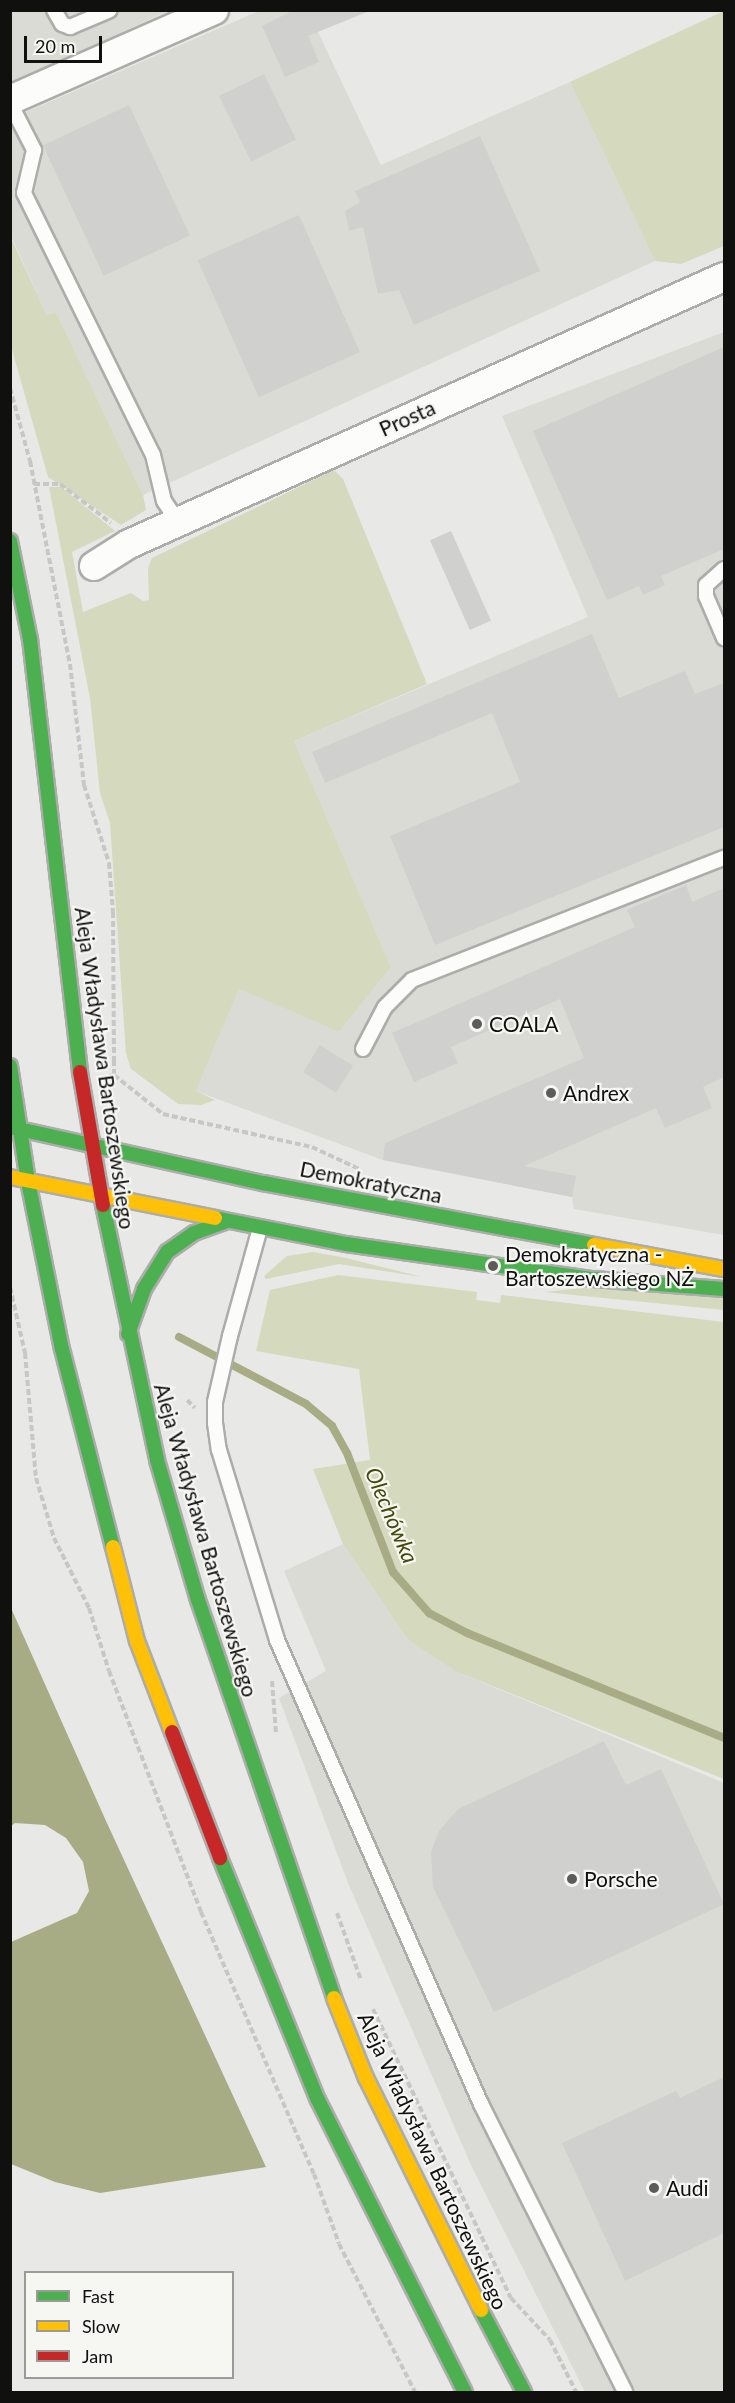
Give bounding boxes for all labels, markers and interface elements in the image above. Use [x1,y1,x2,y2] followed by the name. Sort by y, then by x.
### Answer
[27,24,105,62] scale bar
[35,35,75,57] text: 20 m
[375,395,439,441] street label: Prosta
[70,905,140,1231] street label: Aleja Władysława Bartoszewskiego
[489,1011,558,1037] place label: COALA
[470,1017,484,1031] marker: COALA
[563,1080,629,1106] place label: Andrex
[544,1086,558,1100] marker: Andrex
[298,1156,444,1208] street label: Demokratyczna
[505,1241,694,1291] place label: Demokratyczna - Bartoszewskiego NŻ
[486,1259,500,1273] marker: Demokratyczna - Bartoszewskiego NŻ
[149,1380,263,1700] street label: Aleja Władysława Bartoszewskiego
[360,1463,424,1567] water label: Olechówka
[584,1866,657,1892] place label: Porsche
[565,1872,579,1886] marker: Porsche
[353,2008,513,2314] street label: Aleja Władysława Bartoszewskiego
[666,2175,708,2201] place label: Audi
[647,2181,661,2195] marker: Audi
[24,2271,234,2379] legend
[82,2285,114,2307] text: Fast
[82,2315,120,2337] text: Slow
[82,2345,113,2367] text: Jam

